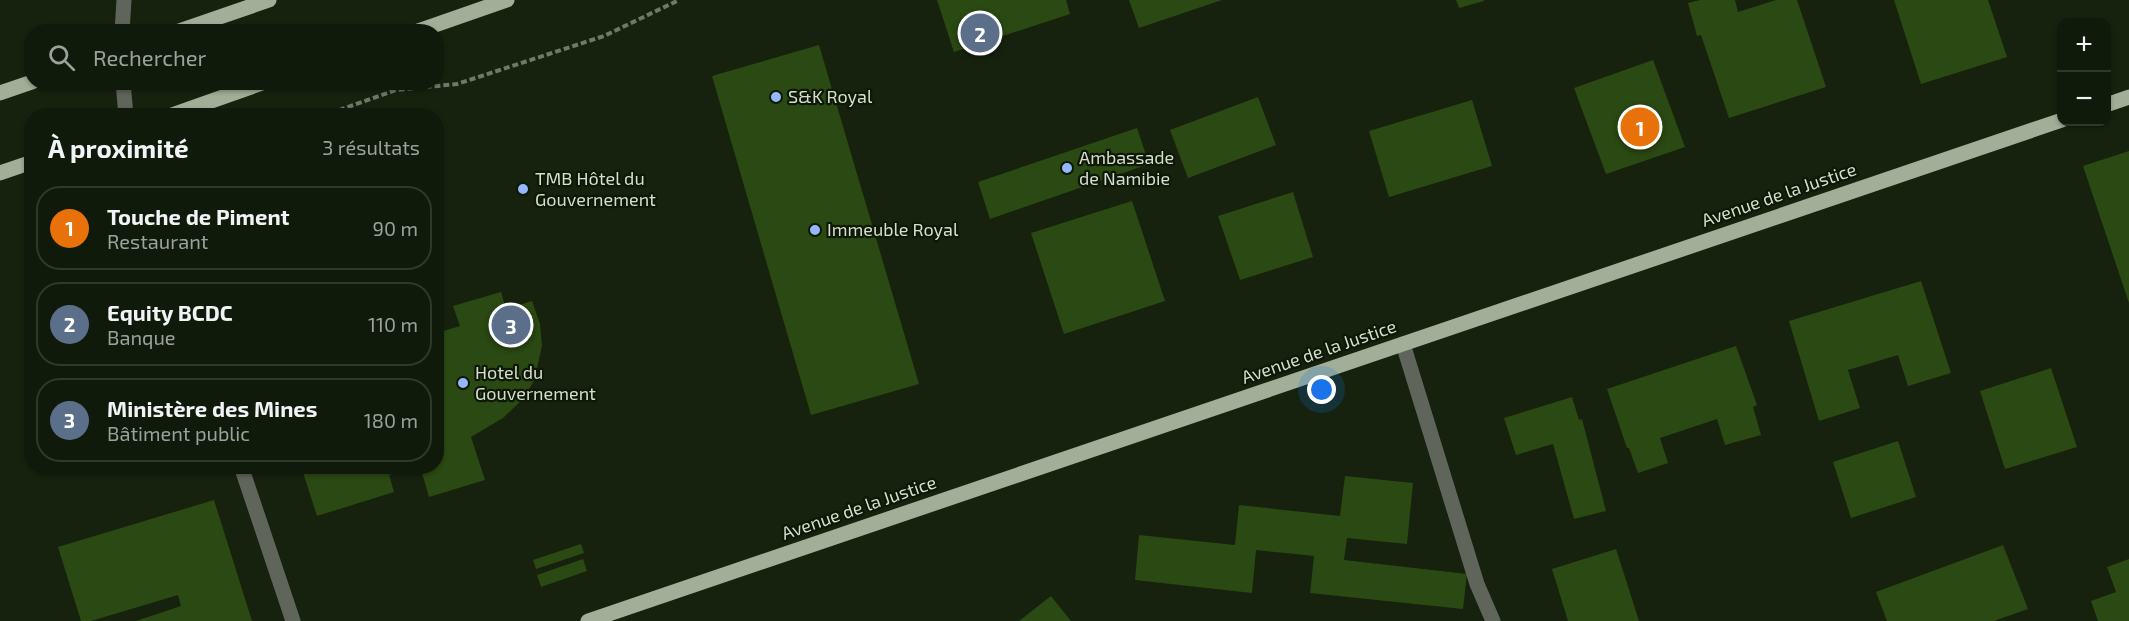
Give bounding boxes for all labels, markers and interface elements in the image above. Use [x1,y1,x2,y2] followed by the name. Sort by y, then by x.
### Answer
[960,10,1000,56] pin: 2
[2057,18,2111,126] map controls
[2057,18,2111,72] button: +
[24,24,444,90] search box
[45,41,78,74] icon: search
[93,44,206,70] text: Rechercher
[2057,72,2111,126] button: −
[788,85,873,107] place label: S&K Royal
[769,90,783,104] marker: S&K Royal
[1620,104,1660,150] pin: 1
[48,132,189,163] text: À proximité
[322,135,420,159] text: 3 résultats
[1079,146,1174,189] place label: Ambassade de Namibie
[1698,157,1859,231] street label: Avenue de la Justice
[1060,161,1074,175] marker: Ambassade de Namibie
[535,167,656,210] place label: TMB Hôtel du Gouvernement
[516,182,530,196] marker: TMB Hôtel du Gouvernement
[107,203,290,229] text: Touche de Piment
[65,216,74,240] text: 1
[373,216,418,240] text: 90 m
[827,218,959,240] place label: Immeuble Royal
[808,223,822,237] marker: Immeuble Royal
[107,229,208,253] text: Restaurant
[107,299,233,325] text: Equity BCDC
[492,302,530,348] pin: 3
[64,312,75,336] text: 2
[368,312,418,336] text: 110 m
[1238,314,1399,388] street label: Avenue de la Justice
[107,325,176,349] text: Banque
[475,361,596,404] place label: Hotel du Gouvernement
[1307,375,1336,404] your location
[456,376,470,390] marker: Hotel du Gouvernement
[107,395,317,421] text: Ministère des Mines
[64,408,75,432] text: 3
[364,408,418,432] text: 180 m
[107,421,250,445] text: Bâtiment public
[778,470,939,544] street label: Avenue de la Justice

